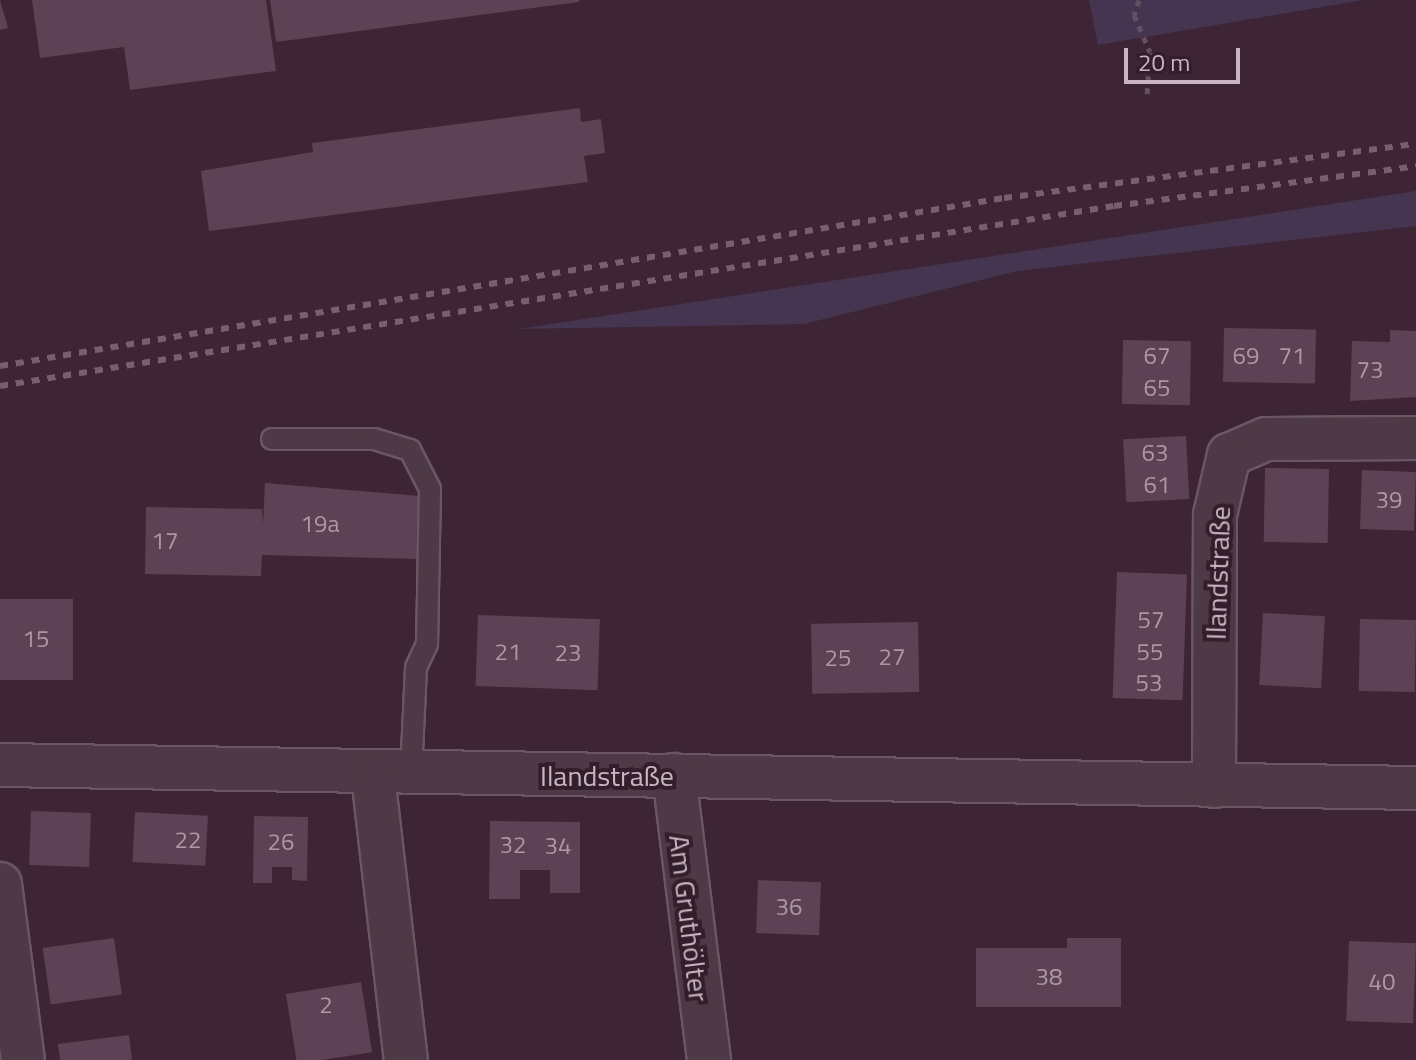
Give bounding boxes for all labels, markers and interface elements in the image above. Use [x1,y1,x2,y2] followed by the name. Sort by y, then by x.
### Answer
[1128,32,1244,82] scale bar
[1138,44,1190,80] text: 20 m
[1144,342,1170,370] house number: 67
[1233,342,1259,370] house number: 69
[1279,342,1305,370] house number: 71
[1357,356,1383,384] house number: 73
[1144,374,1170,402] house number: 65
[1142,439,1168,467] house number: 63
[1144,471,1170,499] house number: 61
[1376,486,1402,514] house number: 39
[1199,505,1237,641] street label: Ilandstraße
[301,510,339,538] house number: 19a
[152,527,178,555] house number: 17
[1138,606,1164,634] house number: 57
[23,625,49,653] house number: 15
[495,638,521,666] house number: 21
[1137,638,1163,666] house number: 55
[555,639,581,667] house number: 23
[879,643,905,671] house number: 27
[825,644,851,672] house number: 25
[1136,669,1162,697] house number: 53
[540,759,674,793] street label: Ilandstraße
[175,826,201,854] house number: 22
[268,828,294,856] house number: 26
[500,831,526,859] house number: 32
[545,832,571,860] house number: 34
[662,833,716,1003] street label: Am Gruthölter
[776,893,802,921] house number: 36
[1036,963,1062,991] house number: 38
[1369,968,1395,996] house number: 40
[319,991,333,1019] house number: 2

